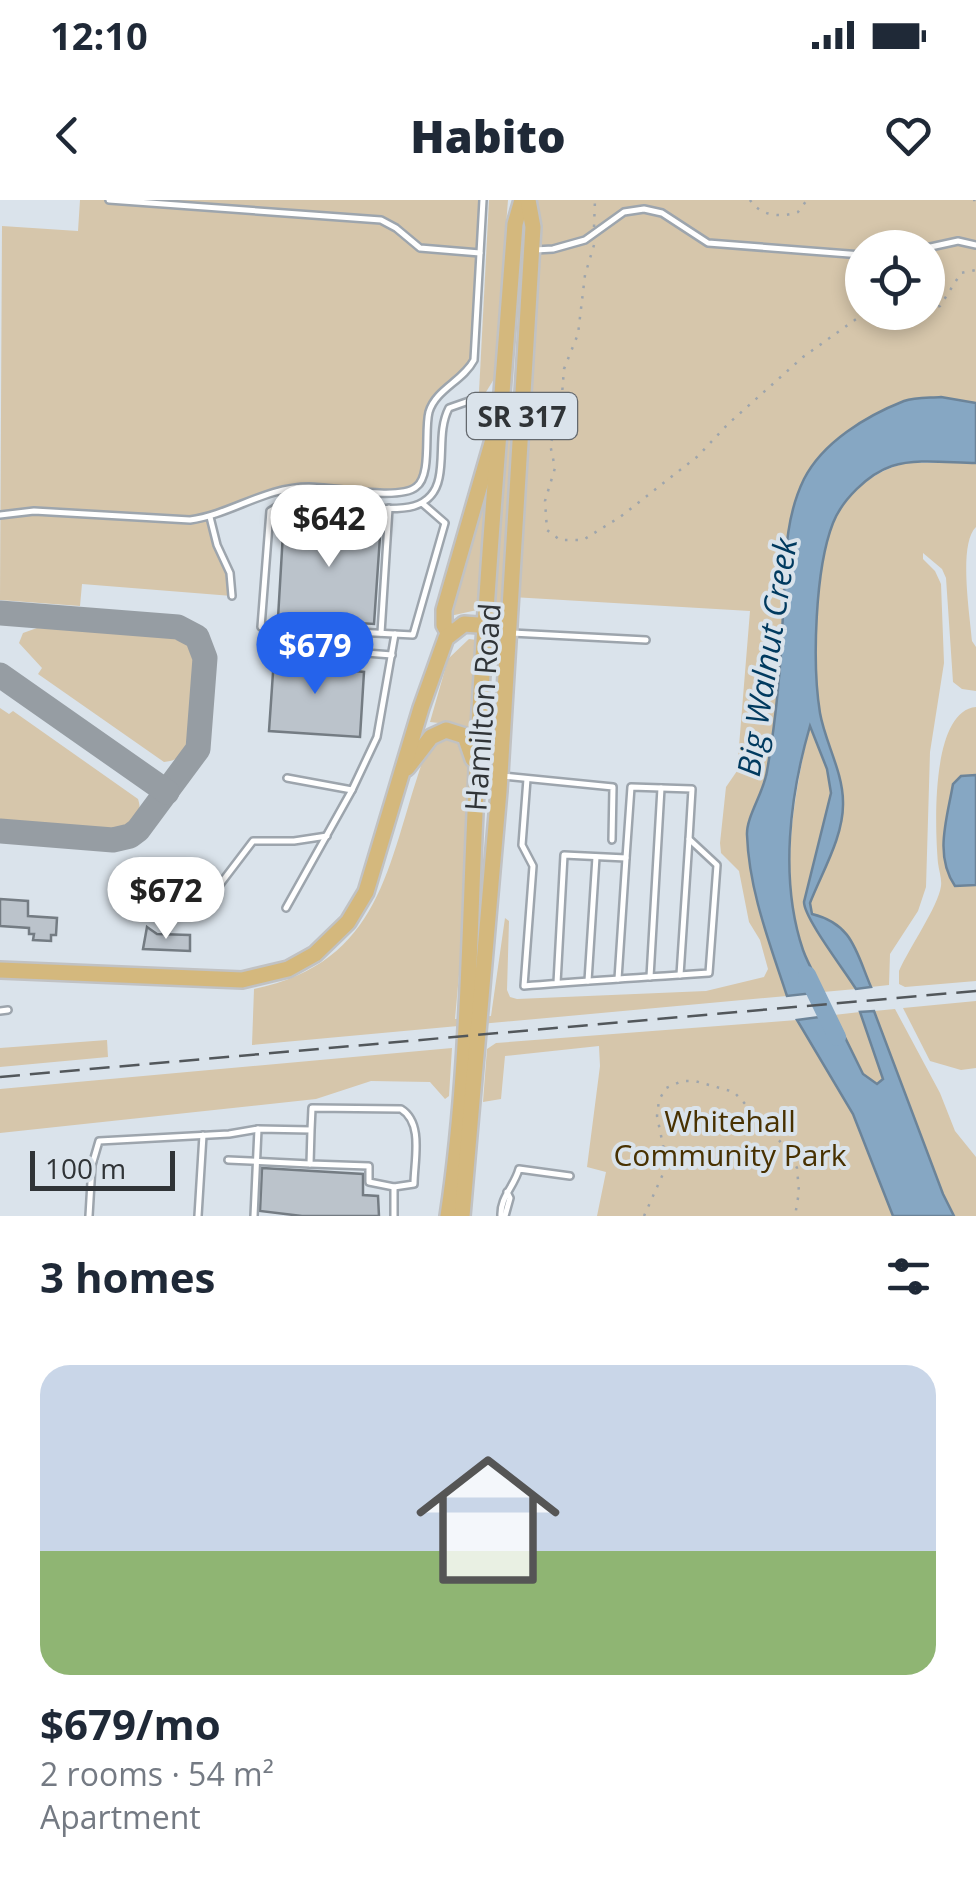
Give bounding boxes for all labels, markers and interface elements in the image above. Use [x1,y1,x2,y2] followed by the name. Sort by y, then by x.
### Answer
[50,9,148,61] text: 12:10
[410,105,566,166] text: Habito
[40,108,95,163] icon: back
[881,108,936,163] icon: heart
[845,230,945,330] map controls
[845,230,945,330] button: locate
[467,393,577,439] road number: SR 317
[270,485,388,570] pin: $642
[292,496,366,539] text: $642
[726,534,806,779] water label: Big Walnut Creek
[454,602,510,812] street label: Hamilton Road
[256,612,374,697] pin: $679
[278,623,352,666] text: $679
[107,857,225,942] pin: $672
[129,868,203,911] text: $672
[613,1100,847,1175] park label: Whitehall Community Park
[30,1146,175,1190] scale bar
[45,1149,126,1187] text: 100 m
[40,1248,215,1305] text: 3 homes
[881,1249,936,1304] icon: filters
[398,1430,578,1610] icon: home
[40,1695,221,1752] text: $679/mo
[40,1752,274,1795] text: 2 rooms · 54 m²
[40,1795,201,1838] text: Apartment

